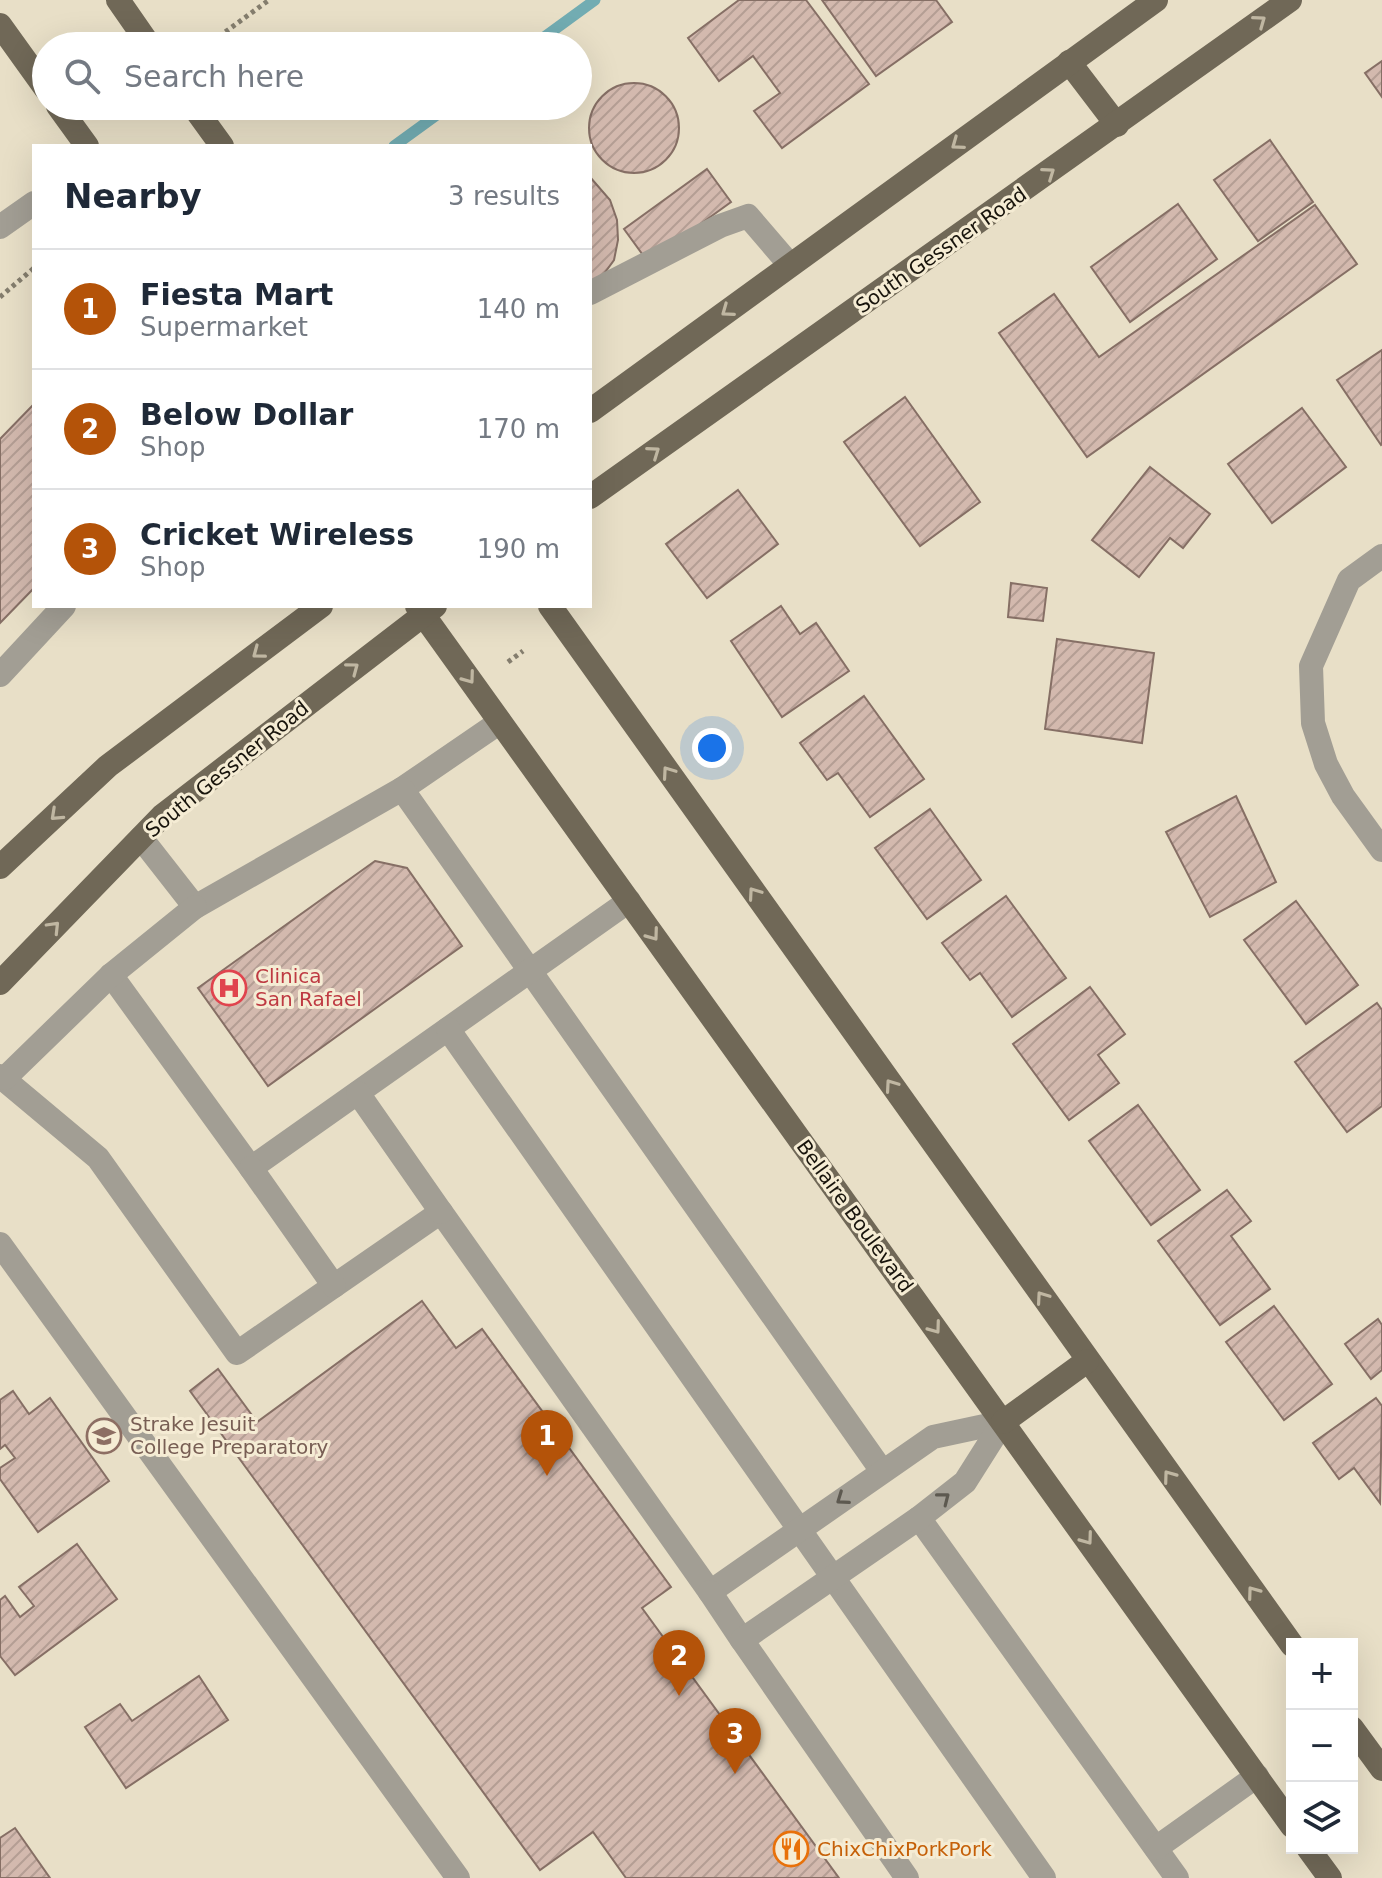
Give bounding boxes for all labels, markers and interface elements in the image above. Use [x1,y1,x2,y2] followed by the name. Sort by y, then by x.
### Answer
[1252,17,1266,31] one-way arrow
[32,32,592,120] search box
[60,54,104,98] icon: search
[124,59,304,94] text: Search here
[951,134,965,149] one-way arrow
[1041,168,1055,183] one-way arrow
[64,176,202,216] text: Nearby
[448,181,560,211] text: 3 results
[851,182,1031,318] street label: South Gessner Road
[140,277,333,312] text: Fiesta Mart
[81,294,99,324] text: 1
[477,294,560,324] text: 140 m
[722,301,736,316] one-way arrow
[140,312,308,342] text: Supermarket
[140,397,353,432] text: Below Dollar
[81,414,99,444] text: 2
[477,414,560,444] text: 170 m
[140,432,205,462] text: Shop
[645,447,659,462] one-way arrow
[140,517,414,552] text: Cricket Wireless
[81,534,99,564] text: 3
[477,534,560,564] text: 190 m
[140,552,205,582] text: Shop
[253,643,267,658] one-way arrow
[344,664,359,678] one-way arrow
[459,669,474,684] one-way arrow
[141,696,313,842] street label: South Gessner Road
[692,728,732,768] your location
[663,766,678,780] one-way arrow
[50,806,65,820] one-way arrow
[749,888,764,902] one-way arrow
[45,922,59,936] one-way arrow
[643,926,658,940] one-way arrow
[255,964,362,1011] place label: Clinica San Rafael
[210,969,248,1007] hospital icon: Clinica San Rafael
[886,1080,901,1094] one-way arrow
[792,1135,918,1297] street label: Bellaire Boulevard
[1037,1292,1052,1306] one-way arrow
[925,1319,940,1334] one-way arrow
[521,1410,573,1476] pin: 1
[130,1412,329,1459] place label: Strake Jesuit College Preparatory
[85,1417,123,1455] school or university icon: Strake Jesuit College Preparatory
[1165,1470,1179,1485] one-way arrow
[836,1489,850,1504] one-way arrow
[935,1494,950,1508] one-way arrow
[1077,1531,1092,1545] one-way arrow
[1249,1587,1263,1601] one-way arrow
[653,1630,705,1696] pin: 2
[1286,1638,1358,1854] map controls
[1286,1638,1358,1710] button: +
[709,1708,761,1774] pin: 3
[1286,1710,1358,1782] button: −
[1286,1782,1358,1854] button: layers
[772,1830,810,1868] restaurant icon: ChixChixPorkPork
[817,1837,992,1861] place label: ChixChixPorkPork

